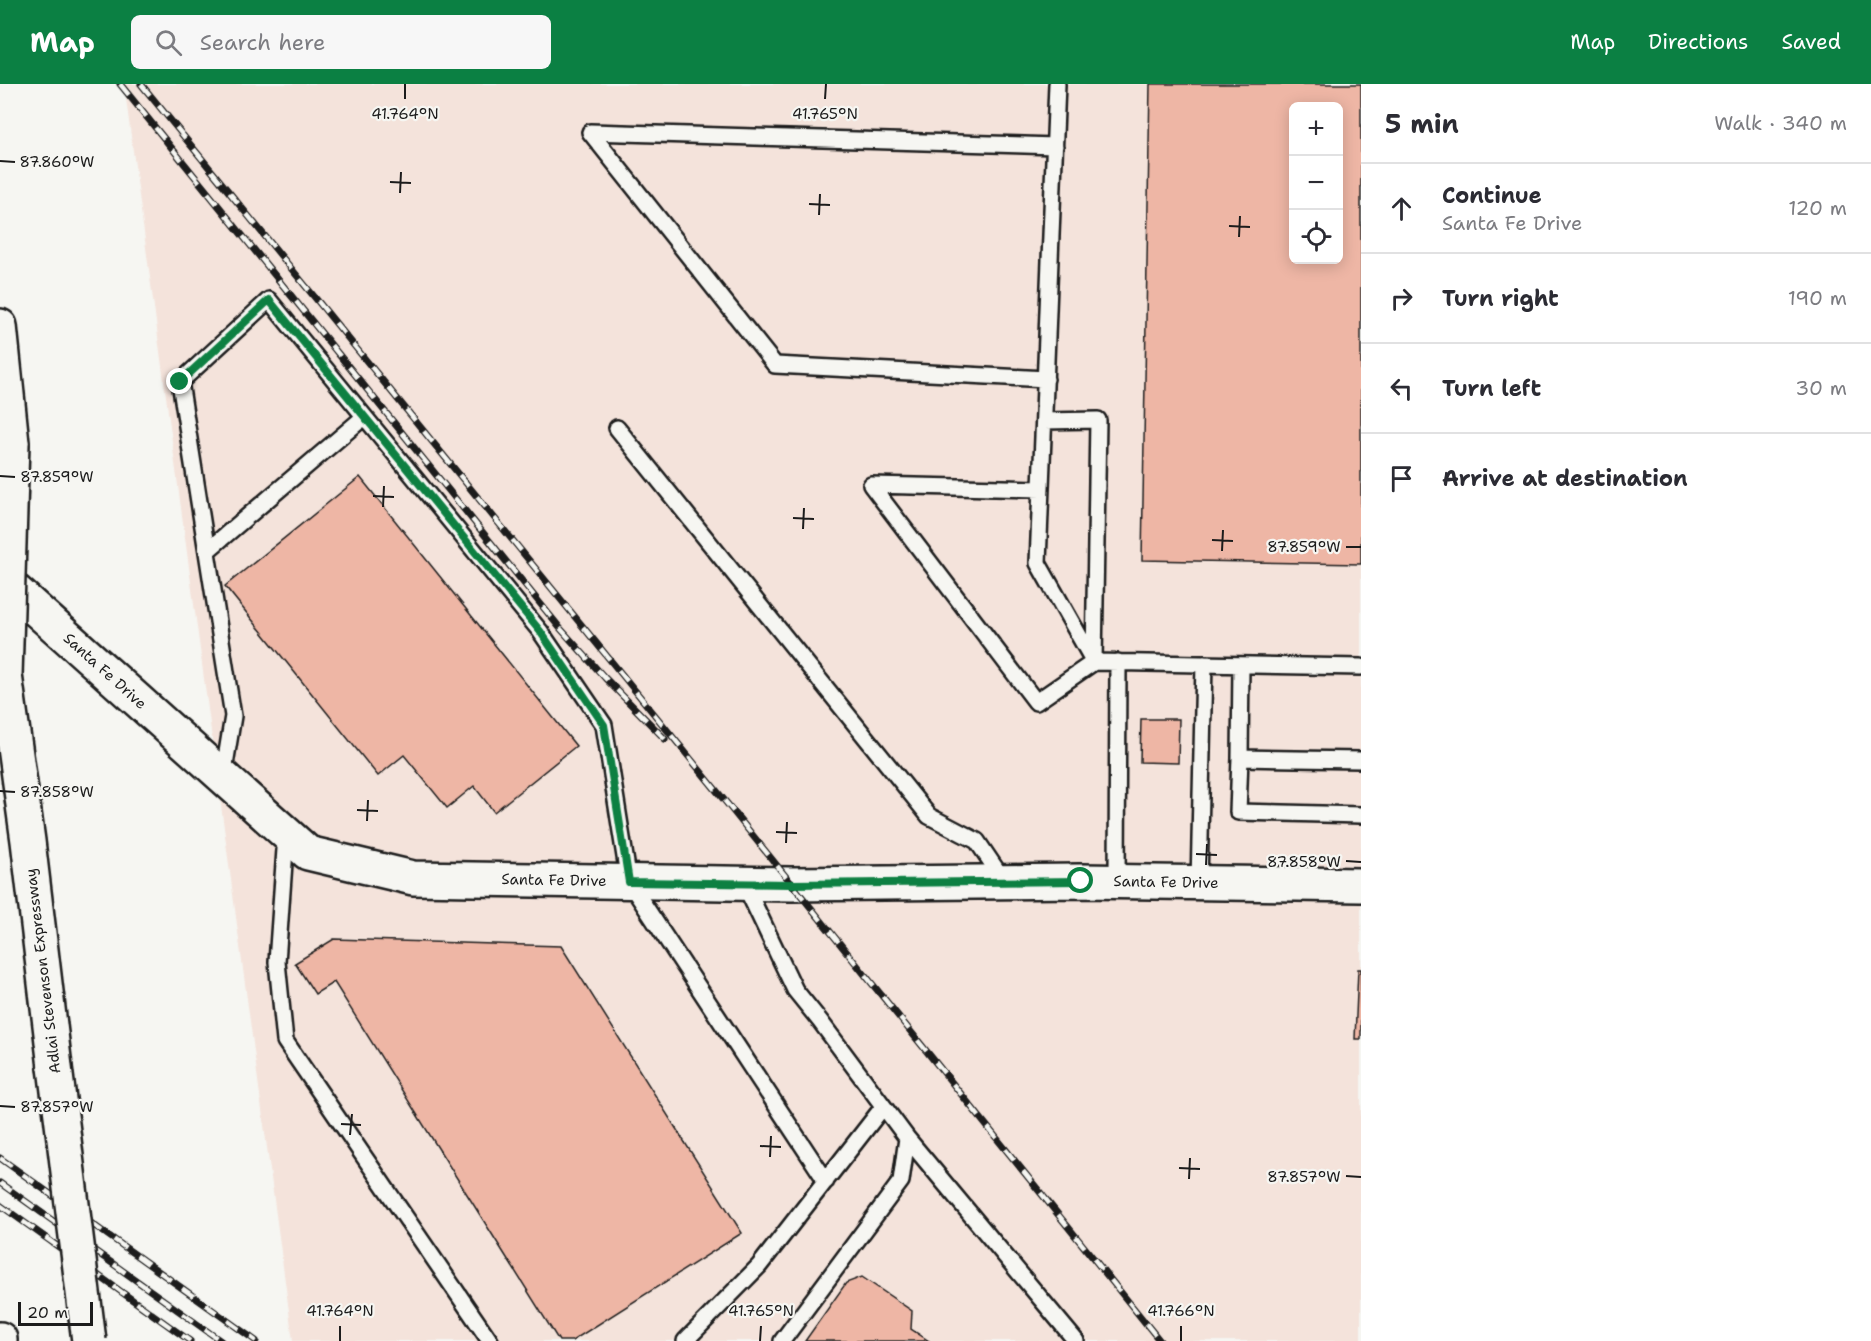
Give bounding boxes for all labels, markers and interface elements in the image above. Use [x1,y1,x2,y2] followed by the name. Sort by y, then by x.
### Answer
[131,15,551,69] search box
[30,23,95,61] text: Map
[152,26,185,59] icon: search
[200,28,325,57] text: Search here
[1570,28,1615,56] text: Map
[1648,28,1748,56] text: Directions
[1781,28,1841,56] text: Saved
[1289,102,1343,264] map controls
[1289,102,1343,156] button: +
[371,104,439,124] text: 41.764°N
[792,104,858,124] text: 41.765°N
[1385,106,1459,141] text: 5 min
[1714,110,1847,136] text: Walk · 340 m
[20,152,95,172] text: 87.860°W
[1289,156,1343,210] button: −
[1442,181,1542,210] text: Continue
[1385,192,1418,225] icon: ahead
[1788,195,1847,221] text: 120 m
[1289,210,1343,264] button: locate
[1442,210,1582,236] text: Santa Fe Drive
[1385,282,1418,315] icon: right
[1442,284,1559,313] text: Turn right
[1788,285,1847,311] text: 190 m
[166,368,192,394] route end
[1385,372,1418,405] icon: left
[1442,374,1541,403] text: Turn left
[1795,375,1847,401] text: 30 m
[1385,462,1418,495] icon: arrive
[1442,464,1688,493] text: Arrive at destination
[20,467,94,487] text: 87.859°W
[1267,537,1341,557] text: 87.859°W
[59,628,151,714] street label: Santa Fe Drive
[20,782,94,802] text: 87.858°W
[1267,852,1341,872] text: 87.858°W
[20,867,66,1075] street label: Adlai Stevenson Expressway
[1067,867,1093,893] route start
[501,869,607,891] street label: Santa Fe Drive
[1113,871,1219,893] street label: Santa Fe Drive
[20,1097,94,1117] text: 87.857°W
[1267,1167,1341,1187] text: 87.857°W
[18,1299,93,1326] scale bar
[306,1301,374,1321] text: 41.764°N
[728,1301,794,1321] text: 41.765°N
[1147,1301,1215,1321] text: 41.766°N
[27,1302,68,1323] text: 20 m

